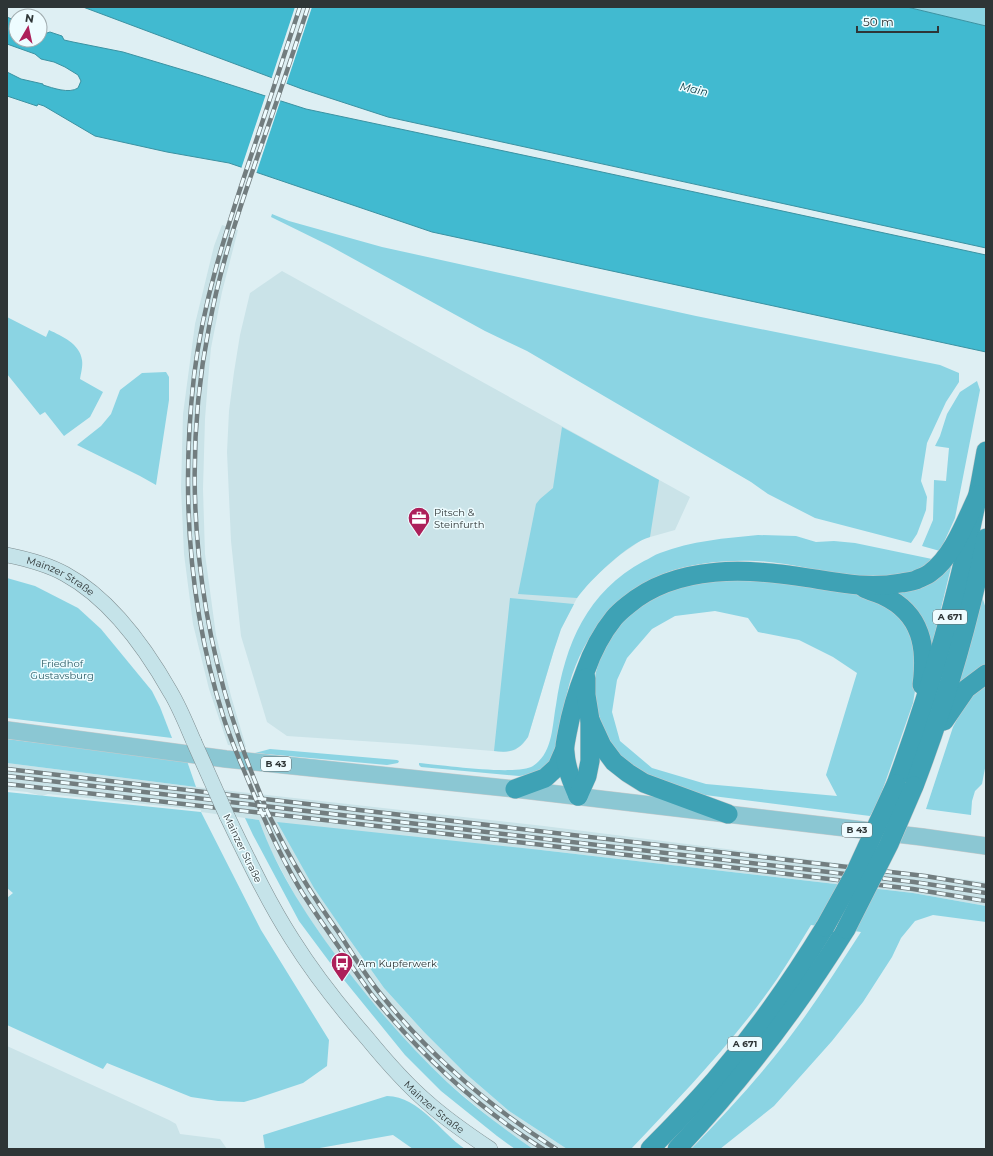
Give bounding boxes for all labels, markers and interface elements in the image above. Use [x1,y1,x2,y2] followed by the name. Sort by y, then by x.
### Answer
[8,8,48,48] north arrow
[857,8,938,34] scale bar
[24,11,35,26] text: N
[863,14,894,29] text: 50 m
[679,79,709,99] water label: Main
[406,505,432,538] office icon: Pitsch & Steinfurth
[434,506,485,531] place label: Pitsch & Steinfurth
[25,554,97,599] street label: Mainzer Straße
[933,610,967,624] road number: A 671
[30,657,94,682] park label: Friedhof Gustavsburg
[261,757,291,771] road number: B 43
[220,812,265,885] street label: Mainzer Straße
[842,823,872,837] road number: B 43
[329,950,355,983] bus stop icon: Am Kupferwerk
[358,957,437,970] place label: Am Kupferwerk
[728,1037,762,1051] road number: A 671
[401,1078,467,1136] street label: Mainzer Straße

